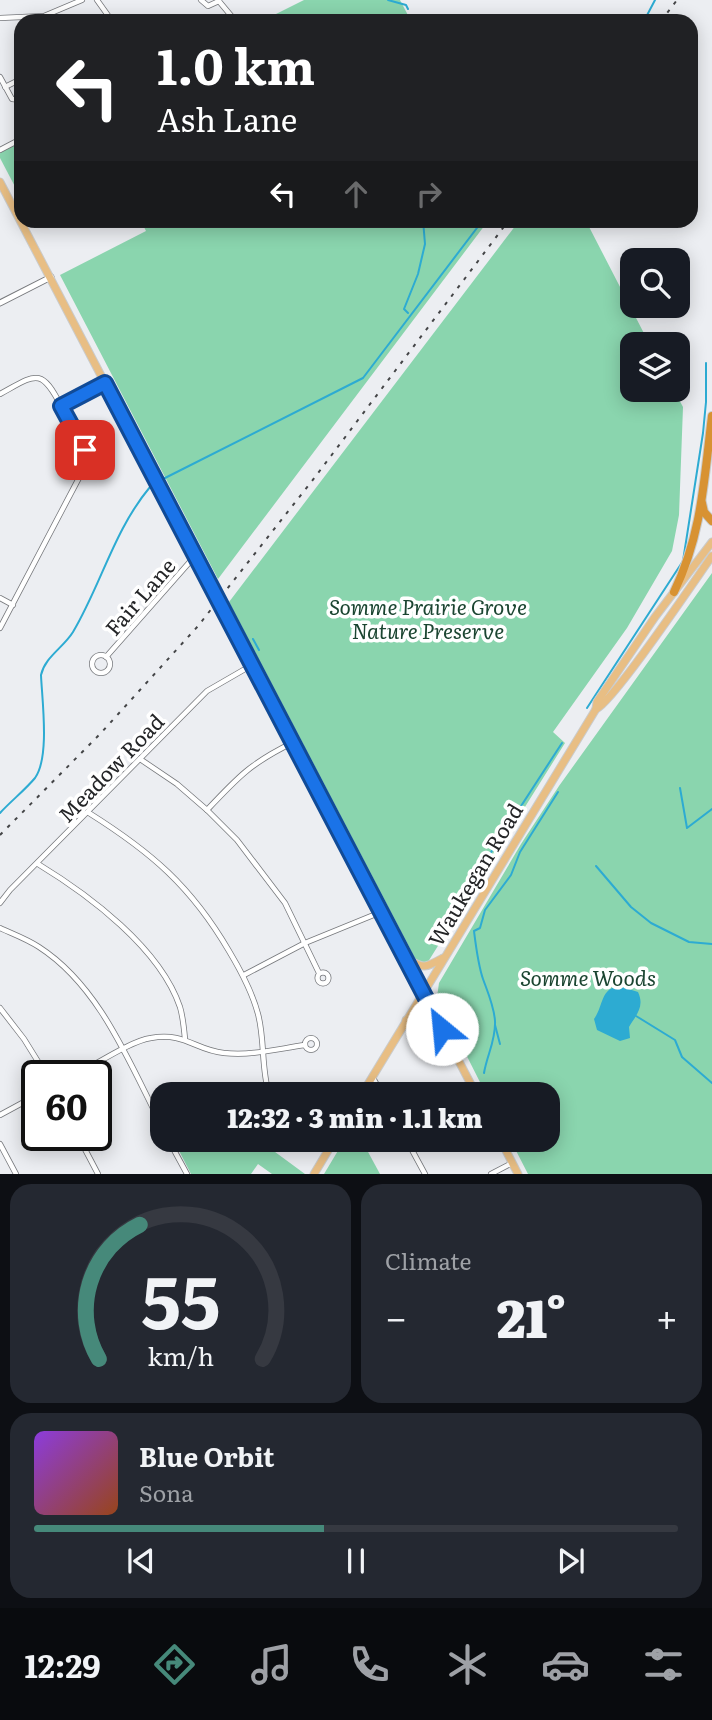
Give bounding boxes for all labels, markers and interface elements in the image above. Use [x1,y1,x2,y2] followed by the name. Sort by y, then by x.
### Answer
[157,27,315,100] text: 1.0 km
[42,42,133,133] icon: left
[157,94,297,142] text: Ash Lane
[264,175,302,213] icon: left
[337,175,375,213] icon: ahead
[410,175,448,213] icon: right
[620,248,690,402] map controls
[620,248,690,318] button: search
[620,332,690,402] button: layers
[55,420,115,480] pin
[66,431,104,469] icon: arrive
[97,550,181,642] street label: Fair Lane
[329,590,527,645] park label: Somme Prairie Grove Nature Preserve
[50,706,170,828] street label: Meadow Road
[419,797,529,951] street label: Waukegan Road
[520,961,656,992] park label: Somme Woods
[405,992,479,1066] position arrow
[21,1060,112,1151] speed limit sign: 60
[227,1097,483,1136] text: 12:32 · 3 min · 1.1 km
[385,1243,471,1277] text: Climate
[141,1244,220,1352] text: 55
[497,1277,566,1354] text: 21°
[385,1287,407,1344] text: −
[656,1287,678,1344] text: +
[147,1337,214,1374] text: km/h
[139,1436,274,1475] text: Blue Orbit
[139,1475,194,1509] text: Sona
[122,1542,160,1580] icon: previous
[337,1542,375,1580] icon: pause
[552,1542,590,1580] icon: next
[24,1640,101,1688] text: 12:29
[150,1640,199,1689] icon: directions
[247,1640,296,1689] icon: music
[345,1640,394,1689] icon: phone
[443,1640,492,1689] icon: climate
[541,1640,590,1689] icon: car
[639,1640,688,1689] icon: filters

